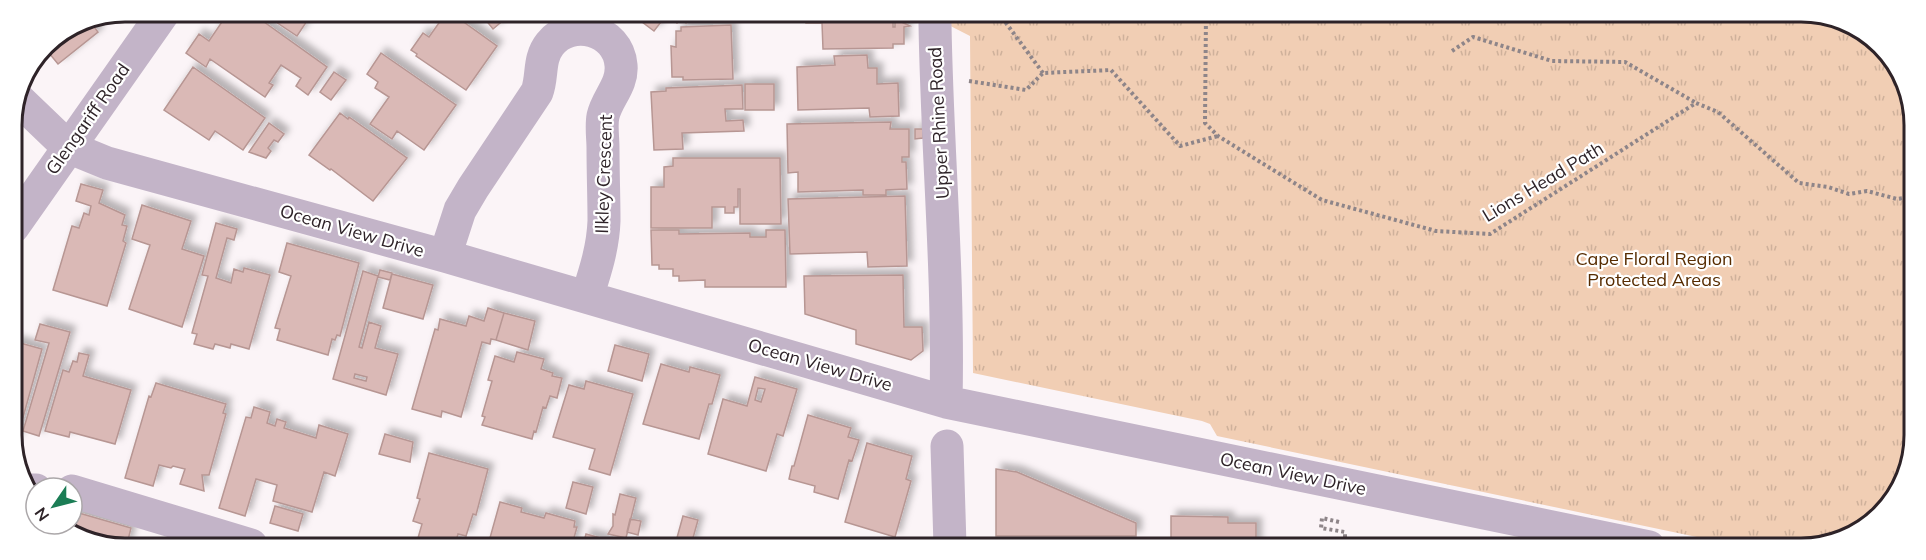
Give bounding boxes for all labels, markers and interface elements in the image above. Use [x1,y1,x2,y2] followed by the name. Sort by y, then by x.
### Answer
[923,46,954,200] street label: Upper Rhine Road
[41,58,135,179] street label: Glengariff Road
[590,114,617,234] street label: Ilkley Crescent
[1478,136,1608,227] street label: Lions Head Path
[277,199,427,262] street label: Ocean View Drive
[1575,247,1733,291] park label: Cape Floral Region Protected Areas
[745,333,895,396] street label: Ocean View Drive
[1218,447,1368,500] street label: Ocean View Drive
[24,476,84,536] north arrow
[30,504,53,525] text: N

